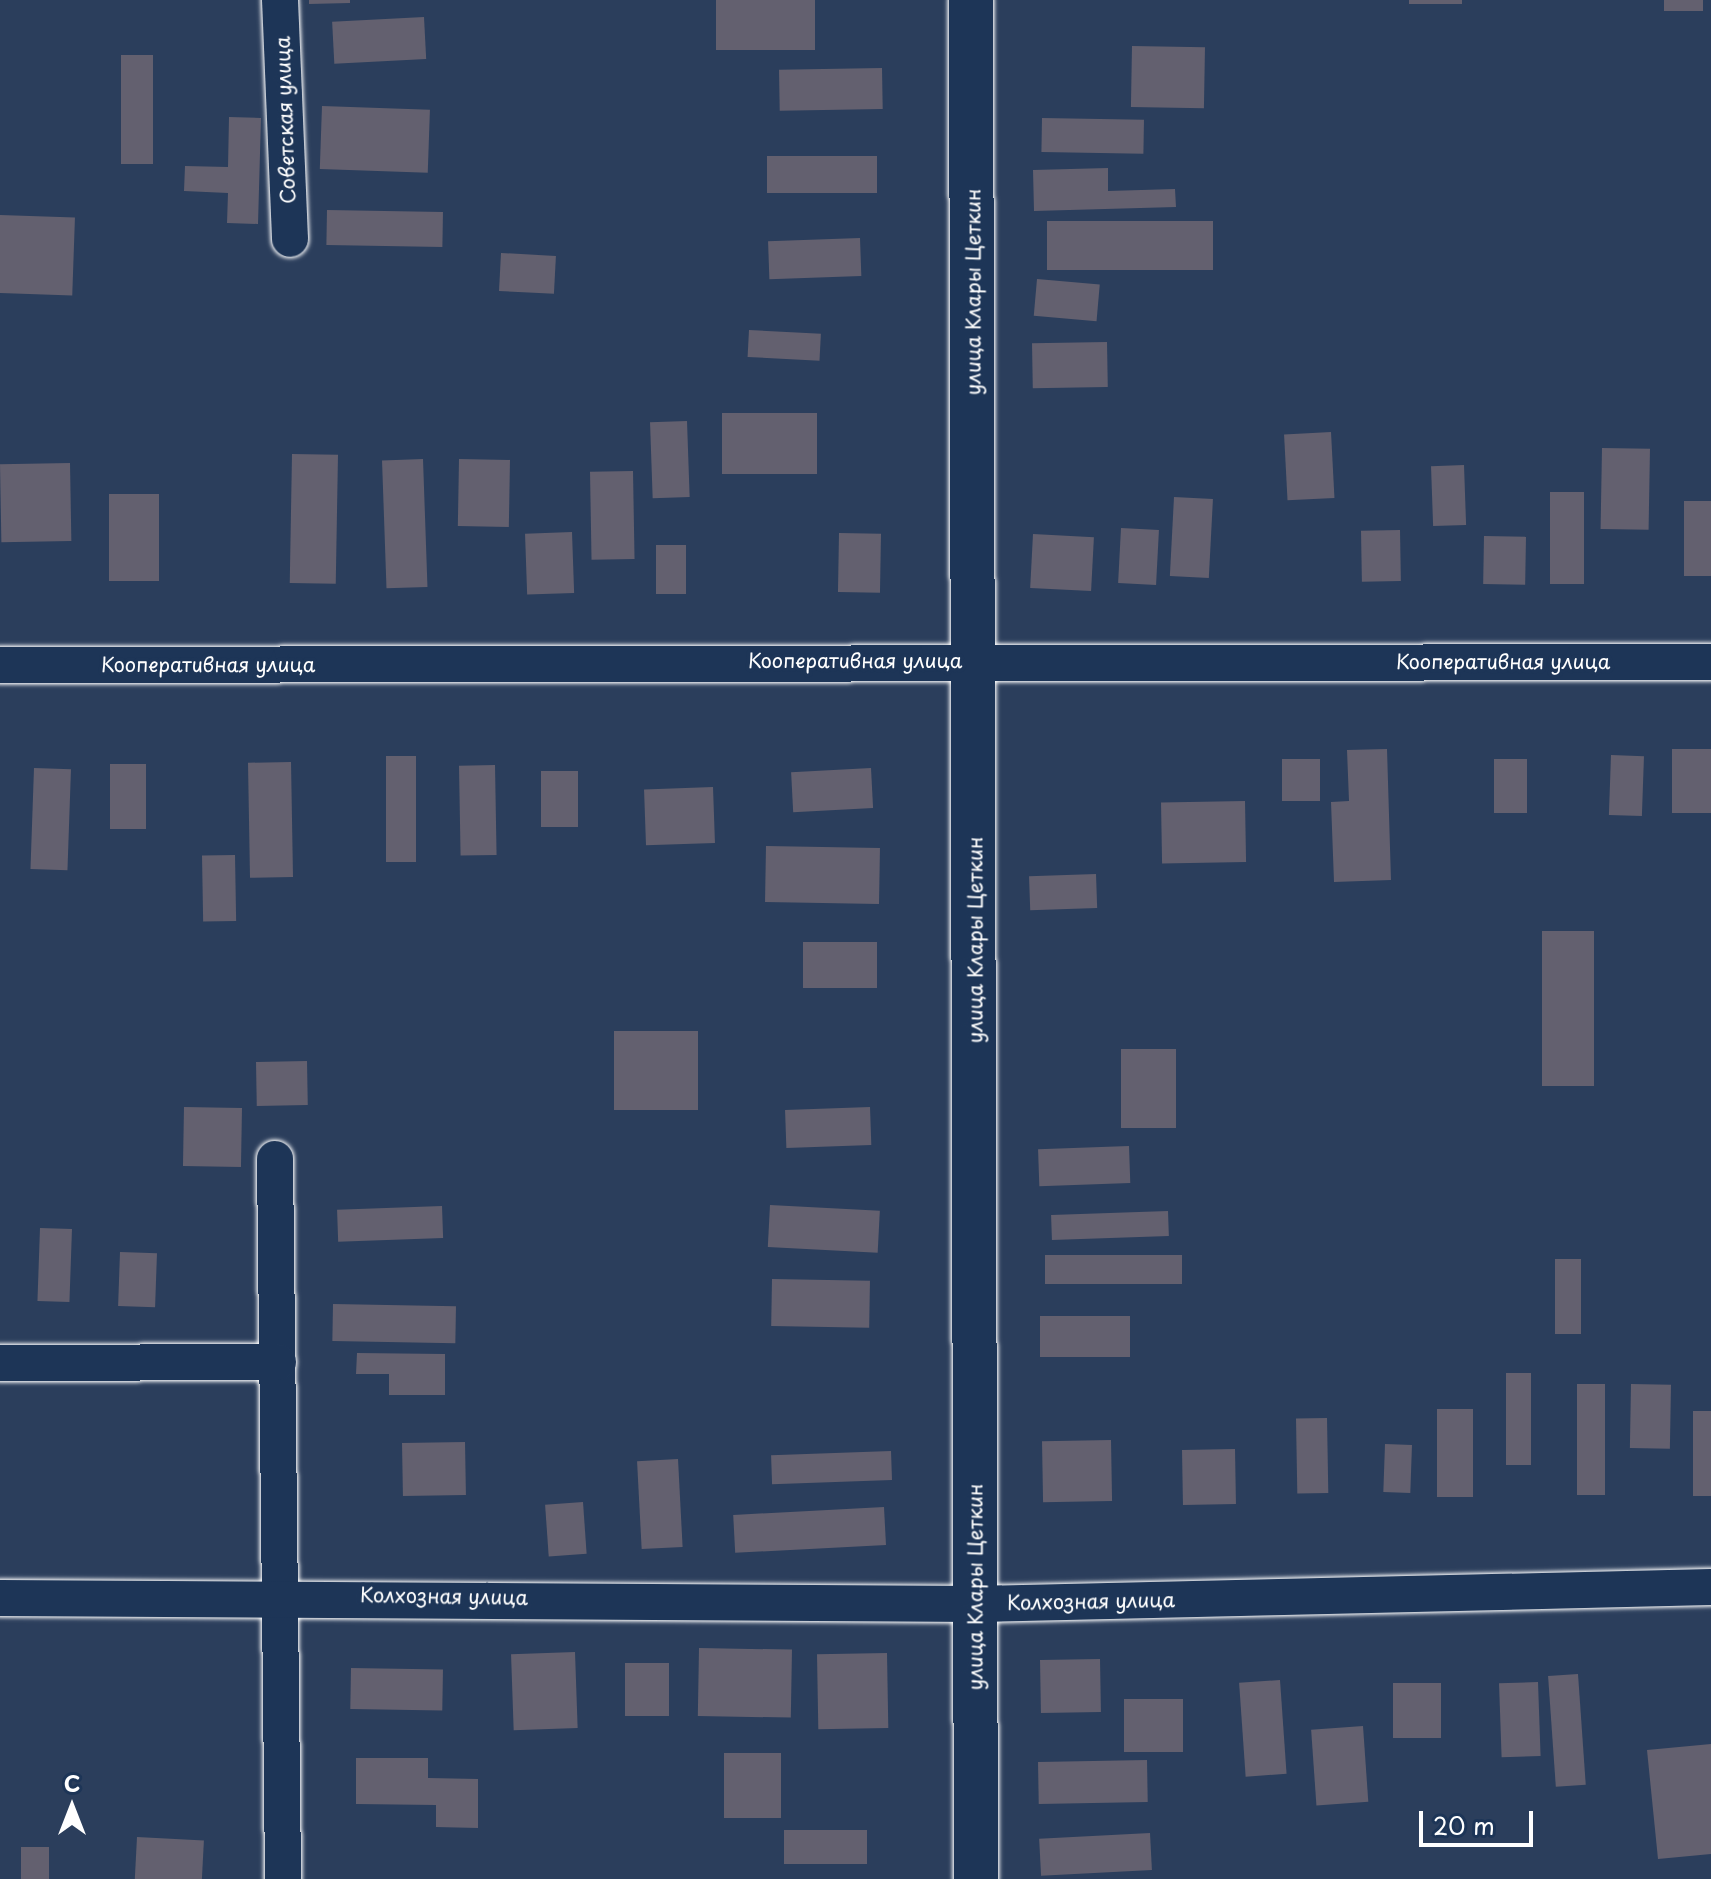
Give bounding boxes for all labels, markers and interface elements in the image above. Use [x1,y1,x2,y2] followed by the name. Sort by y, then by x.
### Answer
[270,35,300,205] street label: Советская улица
[961,189,985,395] street label: улица Клары Цеткин
[747,648,963,672] street label: Кооперативная улица
[1395,649,1611,673] street label: Кооперативная улица
[100,652,316,676] street label: Кооперативная улица
[963,837,987,1043] street label: улица Клары Цеткин
[963,1484,987,1690] street label: улица Клары Цеткин
[359,1583,529,1609] street label: Колхозная улица
[1006,1588,1176,1614] street label: Колхозная улица
[64,1766,80,1799] text: С
[32,1767,112,1847] north arrow
[1423,1795,1537,1845] scale bar
[1433,1807,1495,1843] text: 20 m

